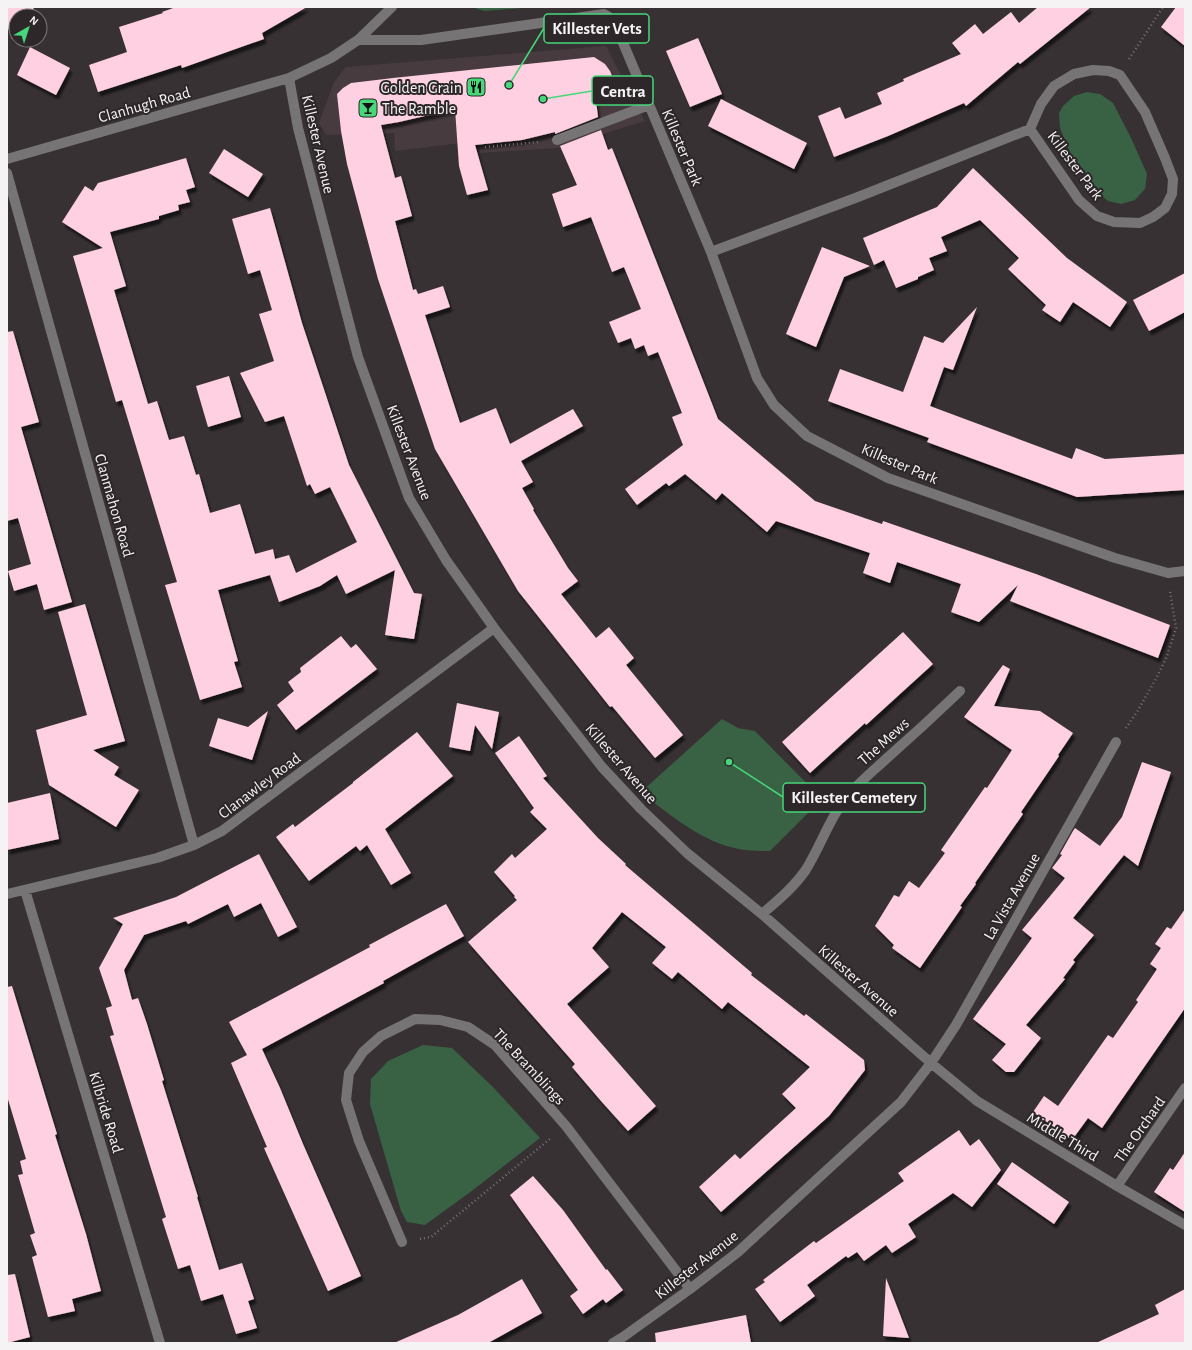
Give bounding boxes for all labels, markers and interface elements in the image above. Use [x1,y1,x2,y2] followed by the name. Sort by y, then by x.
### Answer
[8,8,48,48] north arrow
[28,14,40,27] text: N
[544,14,649,43] callout: Killester Vets
[552,20,642,37] text: Killester Vets
[465,76,487,98] restaurant icon: Golden Grain
[592,76,653,105] callout: Centra
[381,80,462,96] place label: Golden Grain
[600,83,646,100] text: Centra
[96,84,192,126] street label: Clanhugh Road
[299,93,337,195] street label: Killester Avenue
[357,97,379,119] bar icon: The Ramble
[382,101,456,117] place label: The Ramble
[659,107,706,189] street label: Killester Park
[1044,128,1107,204] street label: Killester Park
[384,403,435,502] street label: Killester Avenue
[859,441,941,487] street label: Killester Park
[92,452,136,559] street label: Clanmahon Road
[855,715,912,769] street label: The Mews
[582,720,660,807] street label: Killester Avenue
[216,750,304,823] street label: Clanawley Road
[783,783,925,812] callout: Killester Cemetery
[791,789,917,807] text: Killester Cemetery
[981,850,1043,943] street label: La Vista Avenue
[815,942,902,1020] street label: Killester Avenue
[490,1026,568,1108] street label: The Bramblings
[86,1070,126,1155] street label: Kilbride Road
[1111,1094,1168,1165] street label: The Orchard
[1024,1109,1101,1164] street label: Middle Third
[652,1228,741,1302] street label: Killester Avenue

